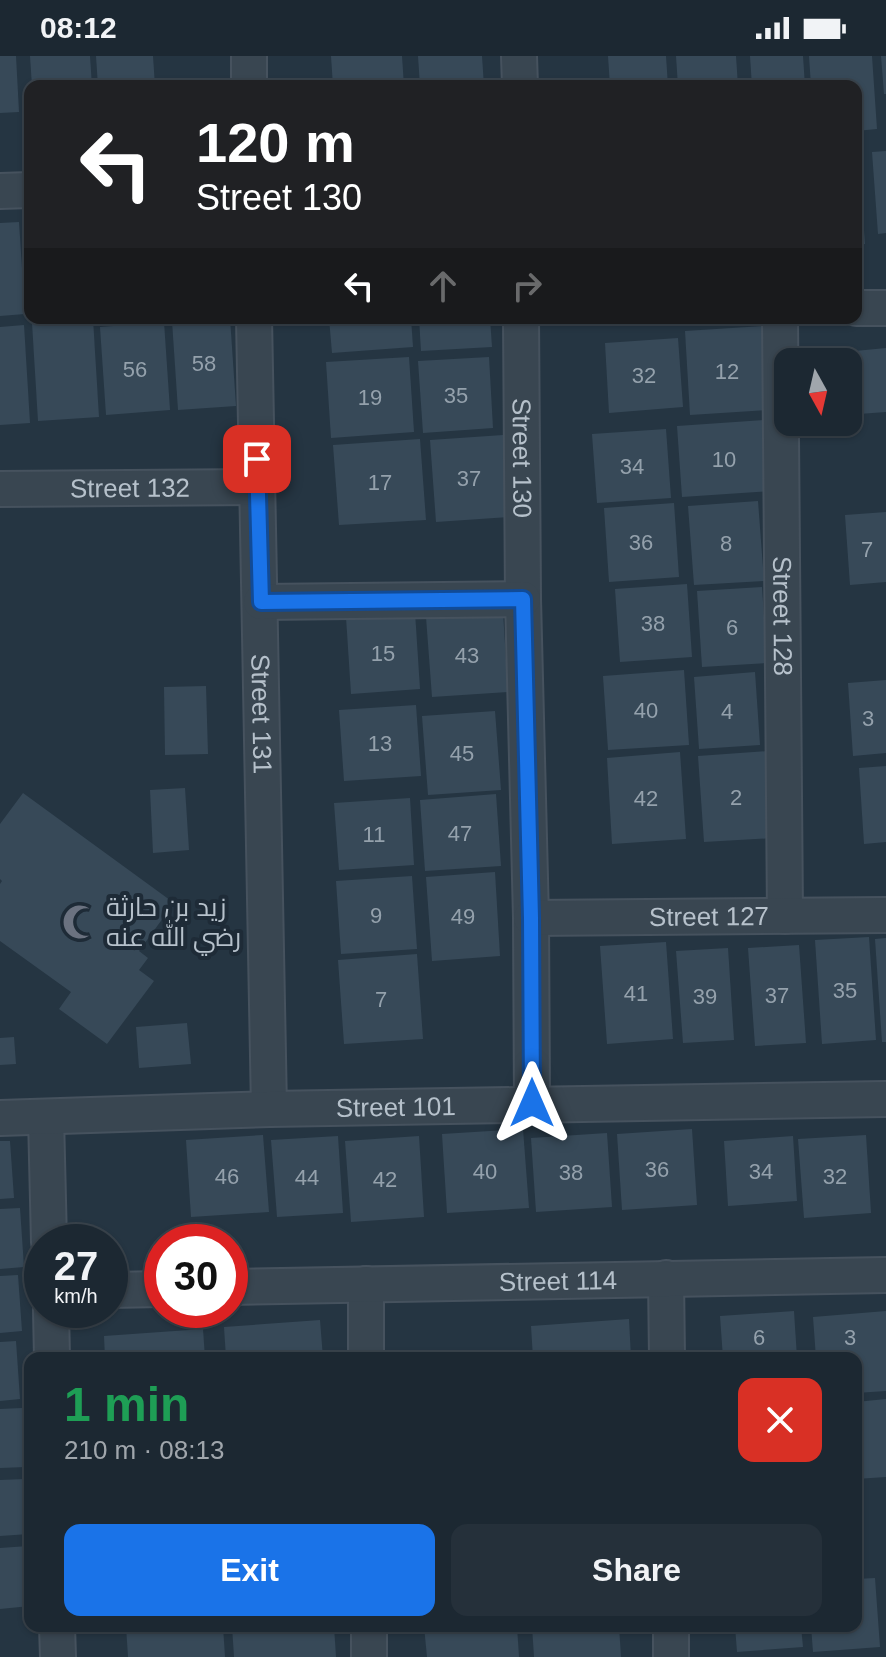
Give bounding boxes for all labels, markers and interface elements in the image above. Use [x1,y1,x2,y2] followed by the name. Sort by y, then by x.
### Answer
[40,11,117,44] text: 08:12
[196,111,355,174] text: 120 m
[64,112,168,216] icon: left
[196,177,362,218] text: Street 130
[337,264,381,308] icon: left
[421,264,465,308] icon: ahead
[505,264,549,308] icon: right
[774,348,862,436] north arrow
[774,348,862,436] map controls
[192,351,216,376] house number: 58
[123,357,147,382] house number: 56
[715,359,739,384] house number: 12
[632,363,656,388] house number: 32
[444,383,468,408] house number: 35
[358,385,382,410] house number: 19
[507,398,537,518] street label: Street 130
[223,425,291,493] pin
[235,437,279,481] icon: arrive
[712,447,736,472] house number: 10
[620,454,644,479] house number: 34
[457,466,481,491] house number: 37
[368,470,392,495] house number: 17
[70,473,190,503] street label: Street 132
[629,530,653,555] house number: 36
[720,531,732,556] house number: 8
[861,537,873,562] house number: 7
[767,556,798,676] street label: Street 128
[641,611,665,636] house number: 38
[726,615,738,640] house number: 6
[371,641,395,666] house number: 15
[455,643,479,668] house number: 43
[245,654,278,774] street label: Street 131
[634,698,658,723] house number: 40
[721,699,733,724] house number: 4
[862,706,874,731] house number: 3
[368,731,392,756] house number: 13
[450,741,474,766] house number: 45
[730,785,742,810] house number: 2
[634,786,658,811] house number: 42
[448,821,472,846] house number: 47
[363,822,385,847] house number: 11
[106,892,241,956] place label: زيد بن حارثة رضي الله عنه
[649,901,769,932] street label: Street 127
[61,903,99,941] mosque icon: زيد بن حارثة رضي الله عنه
[370,903,382,928] house number: 9
[451,904,475,929] house number: 49
[833,978,857,1003] house number: 35
[624,981,648,1006] house number: 41
[765,983,789,1008] house number: 37
[693,984,717,1009] house number: 39
[375,987,387,1012] house number: 7
[490,1061,574,1145] position arrow
[336,1091,456,1123] street label: Street 101
[645,1157,669,1182] house number: 36
[473,1159,497,1184] house number: 40
[749,1159,773,1184] house number: 34
[559,1160,583,1185] house number: 38
[215,1164,239,1189] house number: 46
[823,1164,847,1189] house number: 32
[295,1165,319,1190] house number: 44
[373,1167,397,1192] house number: 42
[144,1224,248,1328] speed limit sign: 30
[54,1244,98,1288] text: 27
[499,1265,617,1297] street label: Street 114
[54,1285,98,1307] text: km/h
[753,1325,765,1350] house number: 6
[844,1325,856,1350] house number: 3
[64,1378,189,1431] text: 1 min
[738,1378,822,1462] button: close
[64,1435,224,1465] text: 210 m · 08:13
[64,1524,435,1616] button: Exit
[451,1524,822,1616] button: Share

